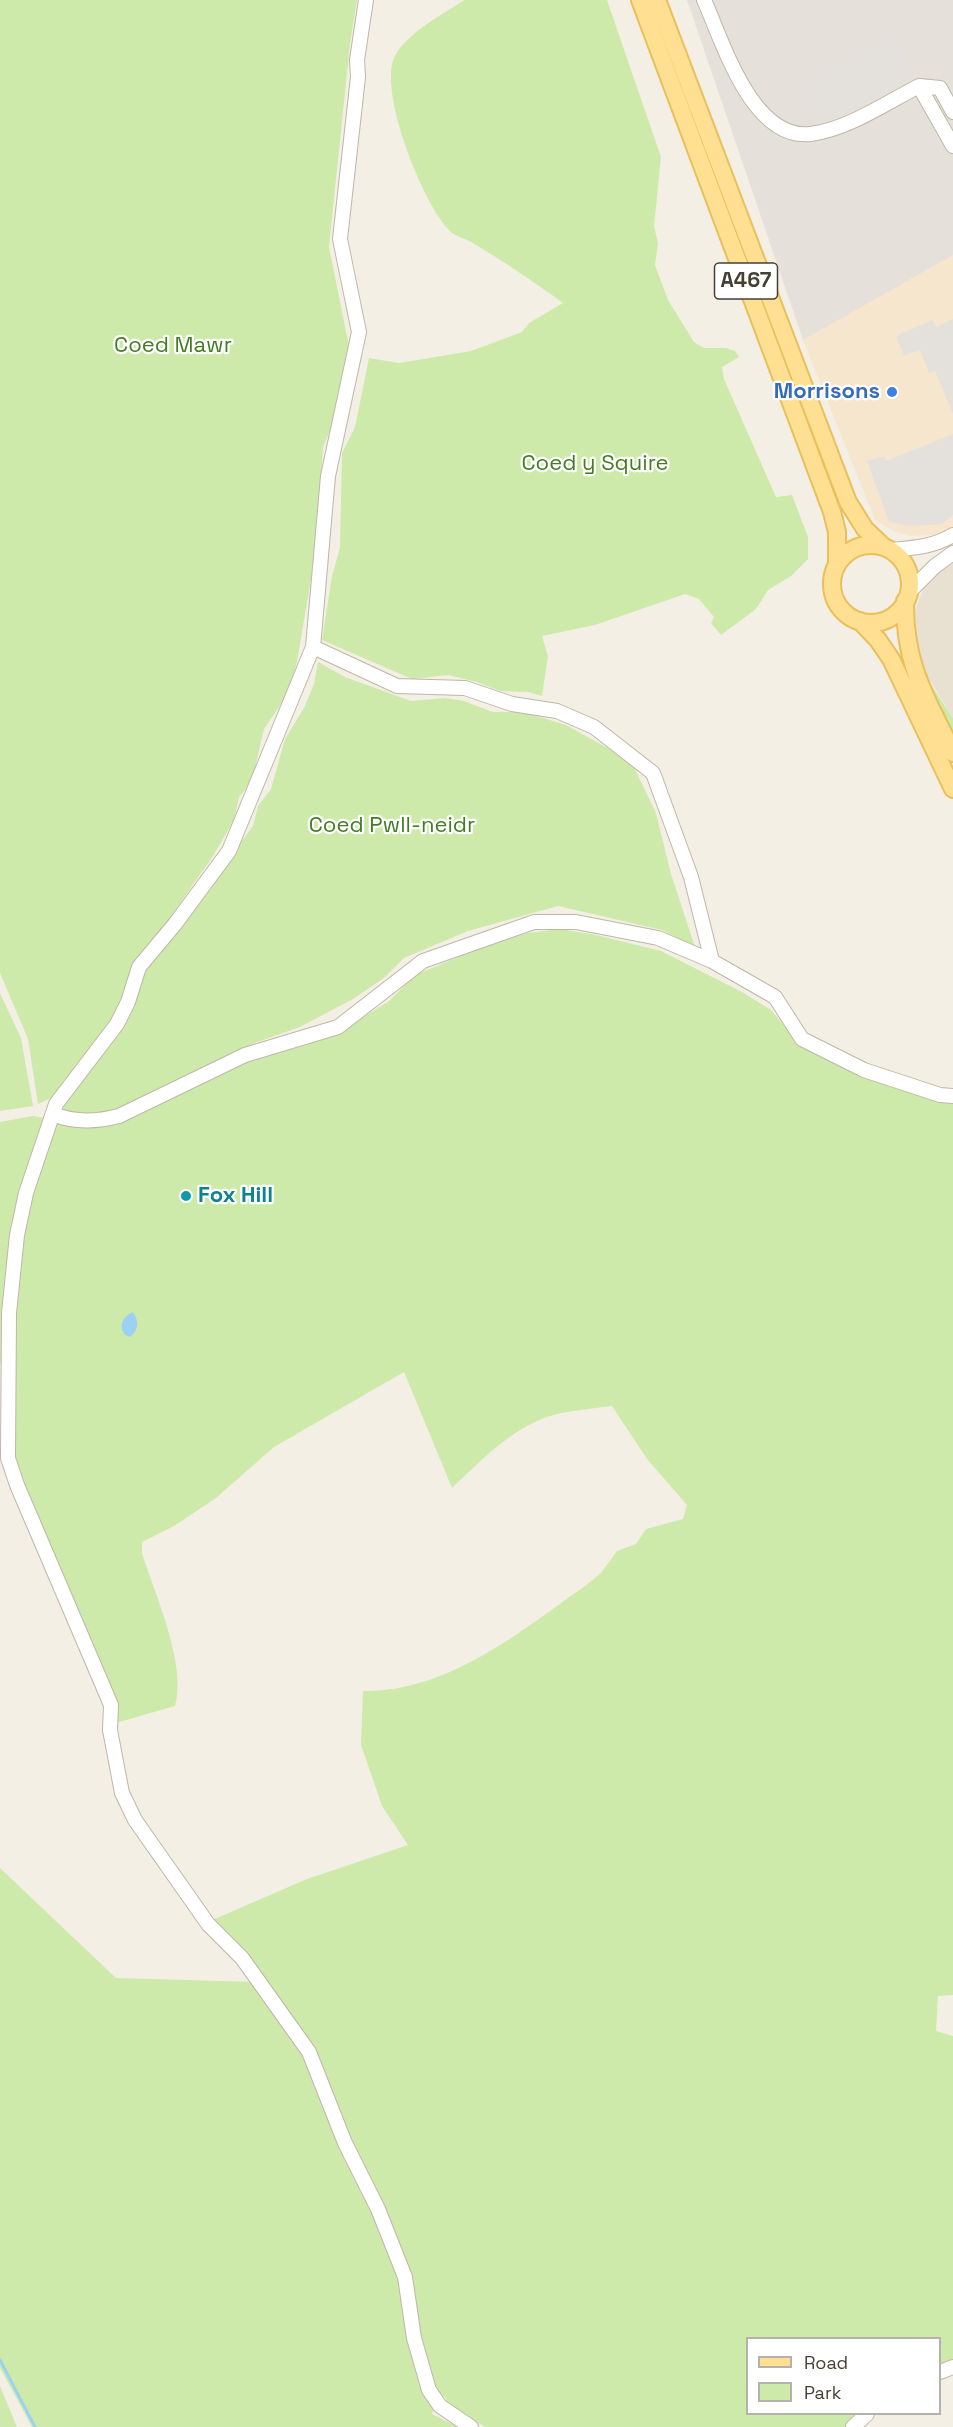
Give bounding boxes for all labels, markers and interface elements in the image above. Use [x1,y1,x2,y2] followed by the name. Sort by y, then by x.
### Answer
[714,263,777,299] road number: A467
[114,333,232,359] park label: Coed Mawr
[774,379,880,405] place label: Morrisons
[885,385,899,399] marker: Morrisons
[521,451,669,477] park label: Coed y Squire
[309,813,475,839] park label: Coed Pwll-neidr
[198,1183,273,1209] place label: Fox Hill
[179,1189,193,1203] marker: Fox Hill
[746,2337,941,2415] legend
[804,2351,848,2374] text: Road
[804,2381,841,2404] text: Park

